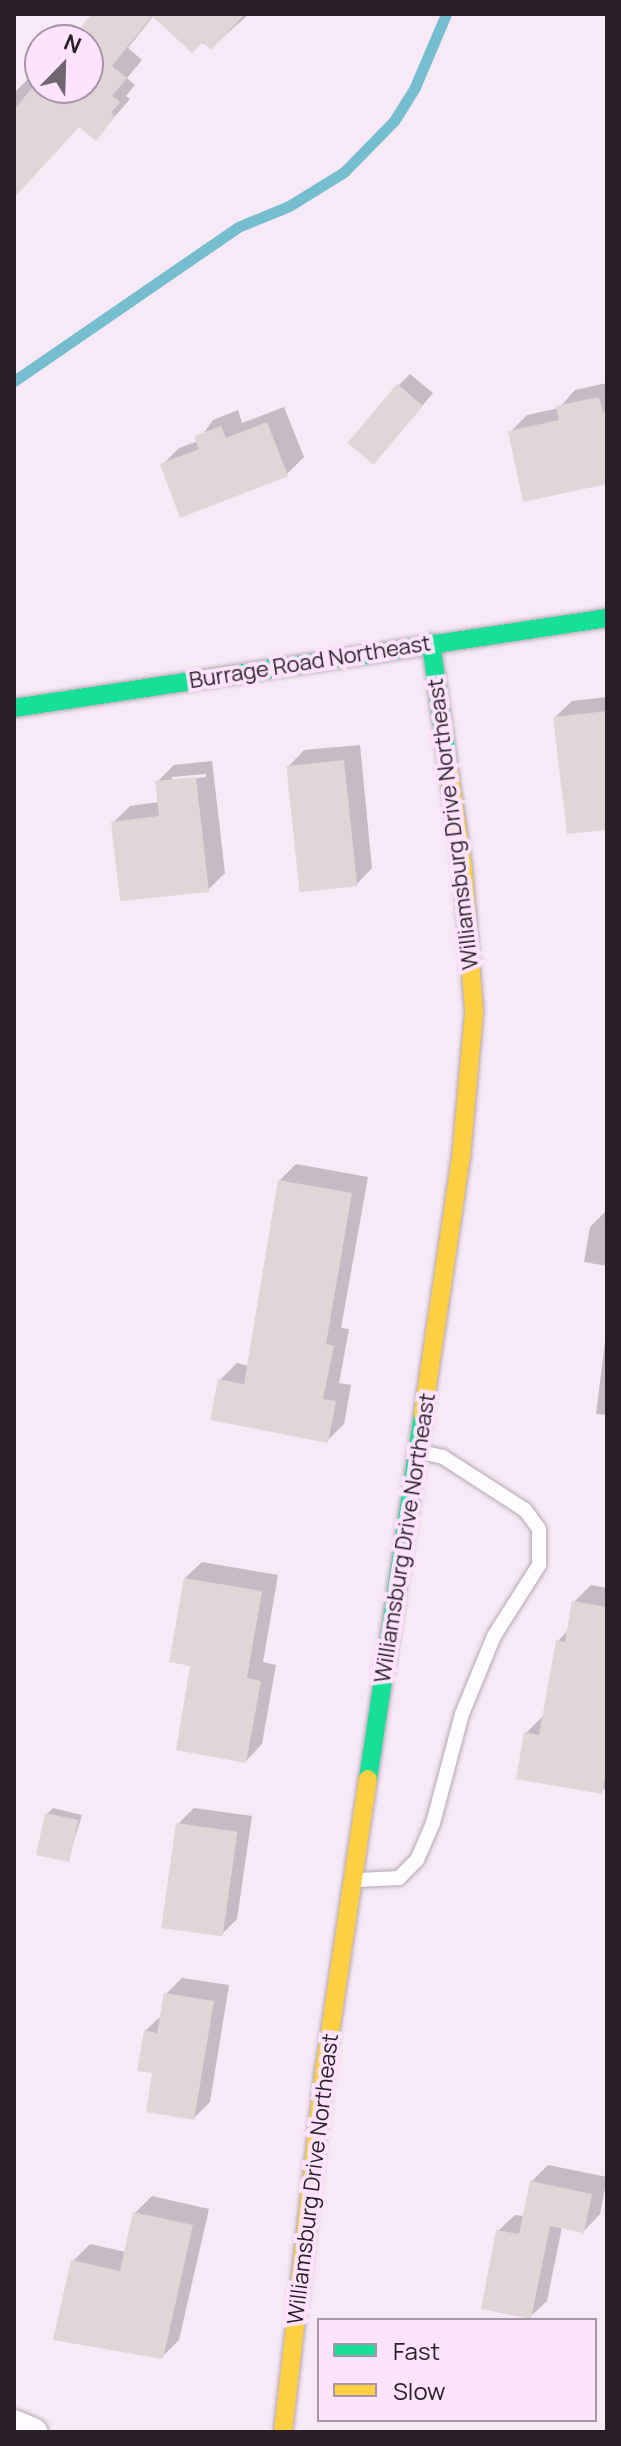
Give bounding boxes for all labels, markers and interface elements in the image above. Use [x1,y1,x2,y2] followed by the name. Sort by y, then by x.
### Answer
[24,24,104,104] north arrow
[59,27,86,61] text: N
[187,630,433,694] street label: Burrage Road Northeast
[422,677,484,971] street label: Williamsburg Drive Northeast
[369,1391,441,1685] street label: Williamsburg Drive Northeast
[282,2032,344,2326] street label: Williamsburg Drive Northeast
[317,2318,597,2422] legend
[393,2334,440,2367] text: Fast
[393,2374,446,2407] text: Slow

